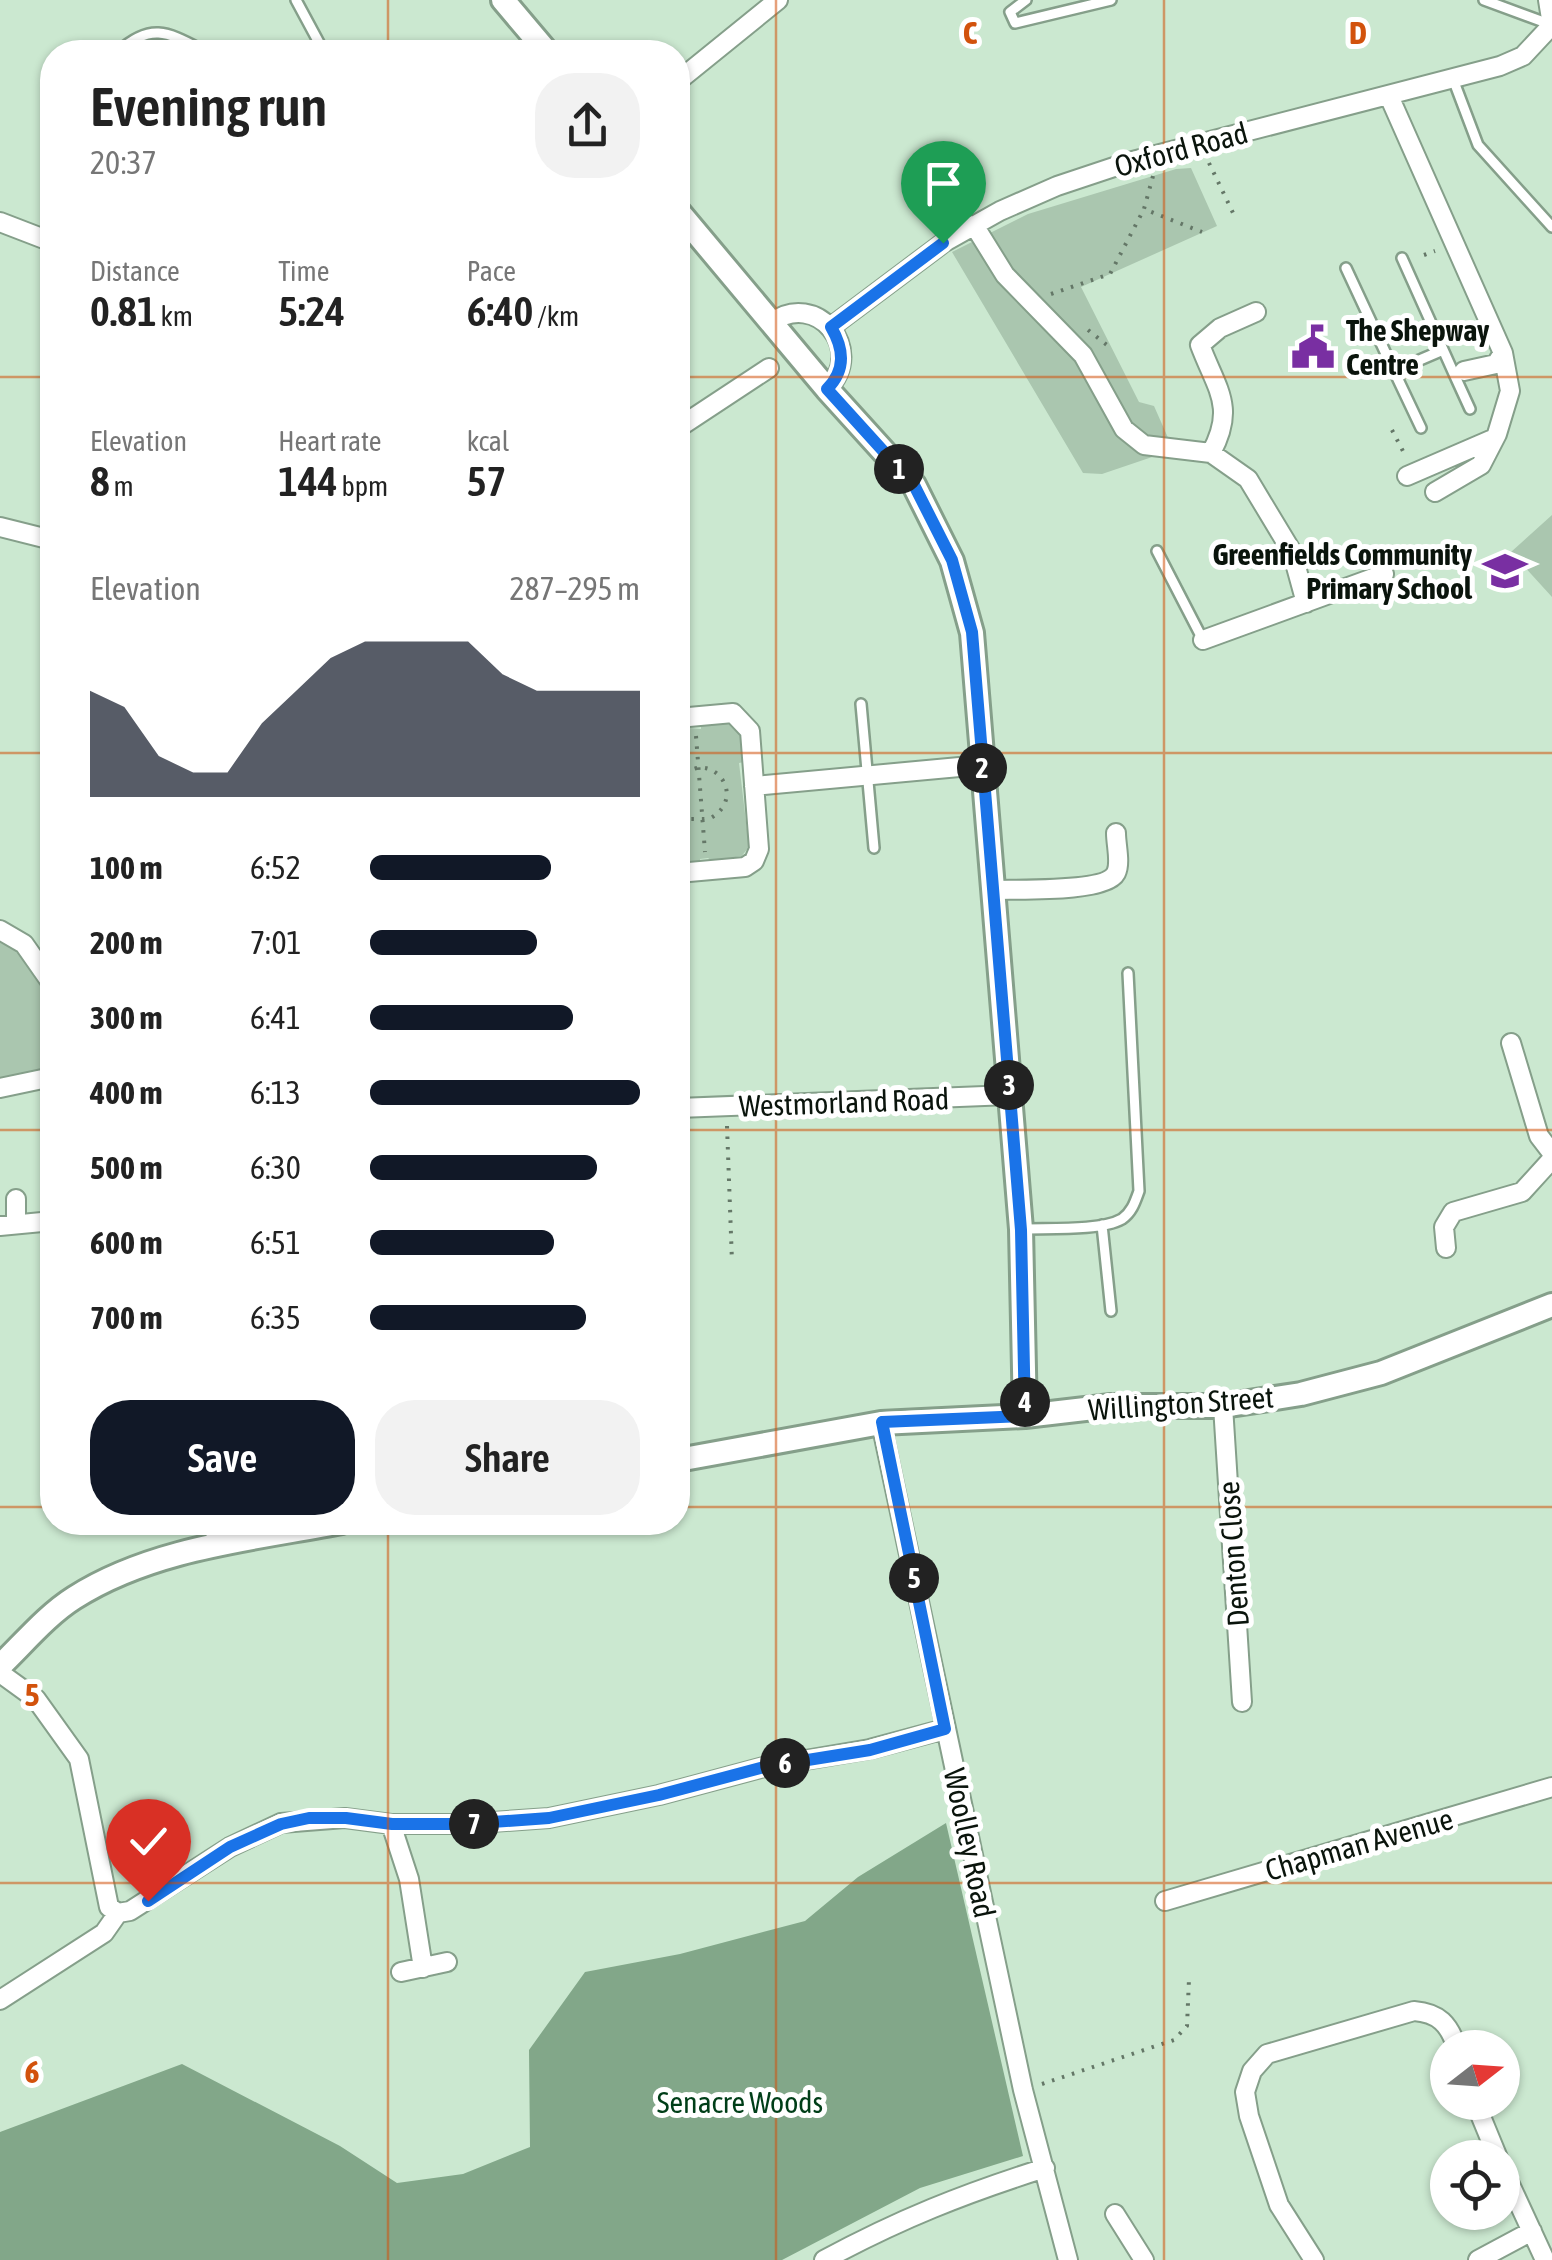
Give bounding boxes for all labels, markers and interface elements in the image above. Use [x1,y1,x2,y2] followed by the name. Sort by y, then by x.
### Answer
[963,14,978,51] text: C
[1349,14,1367,51] text: D
[535,73,640,178] button: share
[90,75,327,138] text: Evening run
[1111,115,1251,183] street label: Oxford Road
[901,141,986,244] pin
[90,144,157,181] text: 20:37
[916,156,971,211] icon: arrive
[90,255,180,287] text: Distance
[278,255,329,287] text: Time
[467,255,516,287] text: Pace
[90,287,157,335] text: 0.81
[278,287,345,335] text: 5:24
[467,287,533,335] text: 6:40
[157,300,193,332] text: km
[533,300,579,332] text: /km
[1346,313,1490,381] place label: The Shepway Centre
[1289,323,1337,371] public building icon: The Shepway Centre
[90,425,187,457] text: Elevation
[278,425,381,457] text: Heart rate
[467,425,509,457] text: kcal
[874,444,924,494] pin: 1
[892,453,906,485] text: 1
[90,457,110,505] text: 8
[278,457,338,505] text: 144
[467,457,506,505] text: 57
[110,470,134,502] text: m
[338,470,388,502] text: bpm
[1213,537,1473,605] place label: Greenfields Community Primary School
[1481,547,1529,595] school or university icon: Greenfields Community Primary School
[90,570,201,607] text: Elevation
[510,570,640,607] text: 287–295 m
[957,743,1007,793] pin: 2
[975,752,989,784] text: 2
[90,849,163,886] text: 100 m
[250,849,301,886] text: 6:52
[90,924,163,961] text: 200 m
[250,924,301,961] text: 7:01
[90,999,163,1036] text: 300 m
[250,999,301,1036] text: 6:41
[984,1060,1034,1110] pin: 3
[1002,1069,1016,1101] text: 3
[90,1074,163,1111] text: 400 m
[250,1074,301,1111] text: 6:13
[738,1081,950,1123] street label: Westmorland Road
[90,1149,163,1186] text: 500 m
[250,1149,301,1186] text: 6:30
[90,1224,163,1261] text: 600 m
[250,1224,301,1261] text: 6:51
[90,1299,163,1336] text: 700 m
[250,1299,301,1336] text: 6:35
[1000,1377,1050,1427] pin: 4
[1087,1380,1275,1426] street label: Willington Street
[1018,1386,1032,1418] text: 4
[90,1400,355,1515] button: Save
[375,1400,640,1515] button: Share
[1211,1480,1255,1628] street label: Denton Close
[889,1553,939,1603] pin: 5
[907,1562,921,1594] text: 5
[24,1676,40,1713] text: 5
[760,1738,810,1788] pin: 6
[778,1747,792,1779] text: 6
[938,1765,1002,1921] street label: Woolley Road
[106,1799,191,1902] pin
[449,1799,499,1849] pin: 7
[1261,1801,1457,1887] street label: Chapman Avenue
[467,1808,481,1840] text: 7
[121,1814,176,1869] icon: check
[1430,2030,1520,2120] north arrow
[1430,2030,1520,2230] map controls
[24,2053,40,2090] text: 6
[657,2085,823,2119] park label: Senacre Woods
[1430,2140,1520,2230] button: locate

